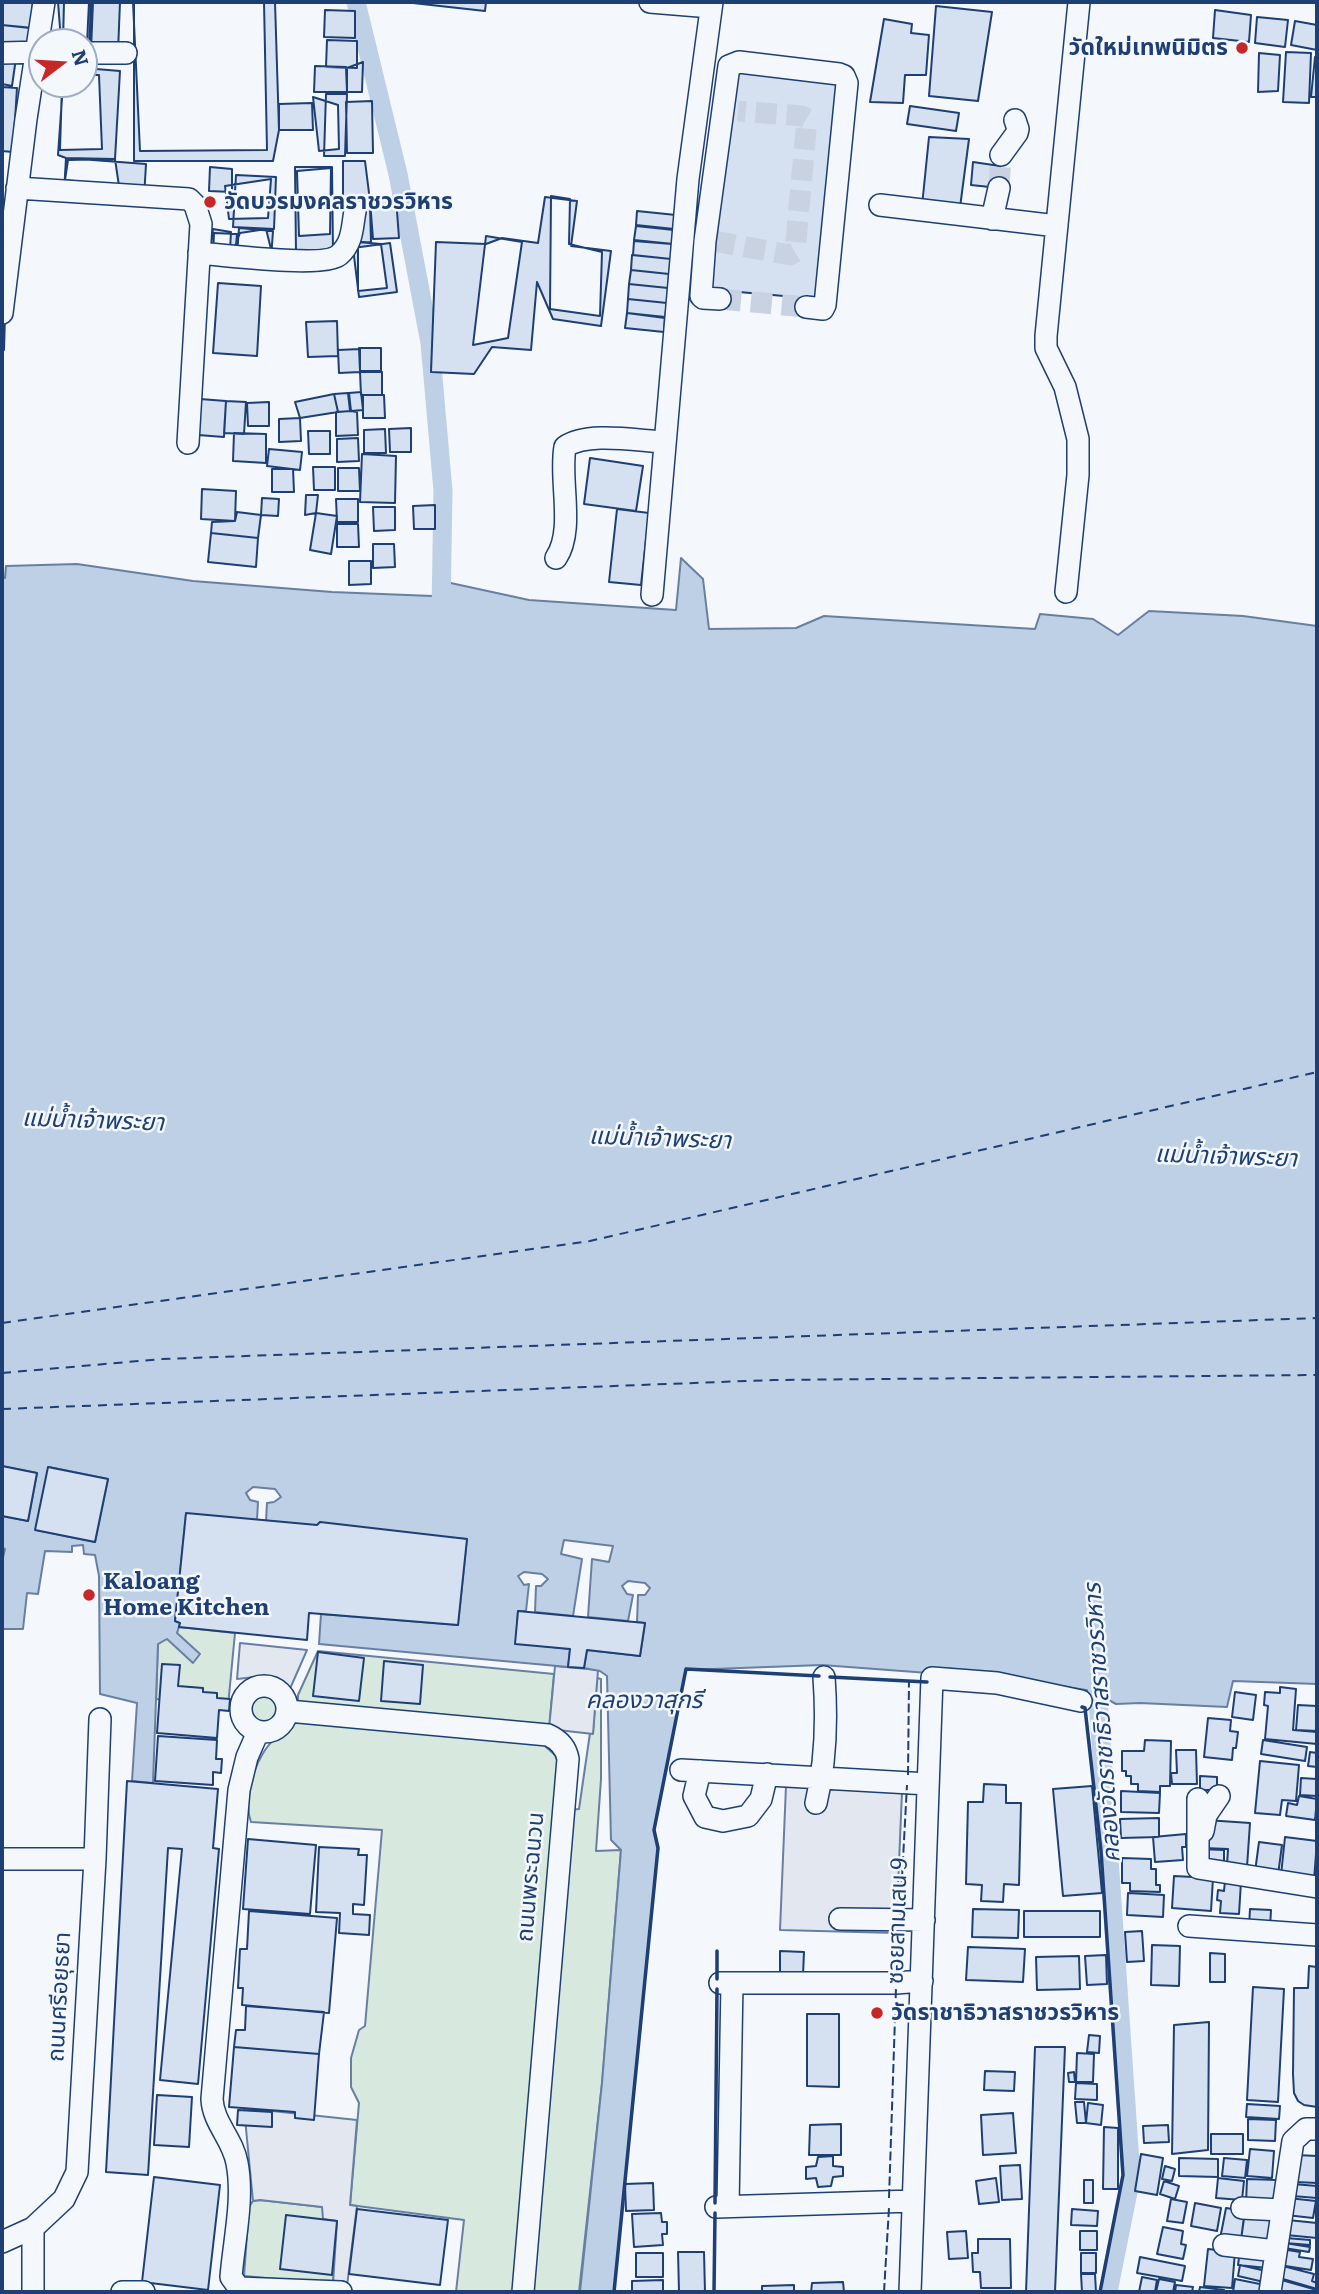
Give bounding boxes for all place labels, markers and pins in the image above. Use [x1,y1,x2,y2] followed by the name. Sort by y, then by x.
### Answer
[1069,34,1228,62] place label: วัดใหม่เทพนิมิตร
[1234,40,1250,56] marker: วัดใหม่เทพนิมิตร
[224,188,453,216] place label: วัดบวรมงคลราชวรวิหาร
[202,194,218,210] marker: วัดบวรมงคลราชวรวิหาร
[103,1568,269,1622] place label: Kaloang Home Kitchen
[81,1587,97,1603] marker: Kaloang Home Kitchen
[891,1999,1119,2027] place label: วัดราชาธิวาสราชวรวิหาร
[869,2005,885,2021] marker: วัดราชาธิวาสราชวรวิหาร

